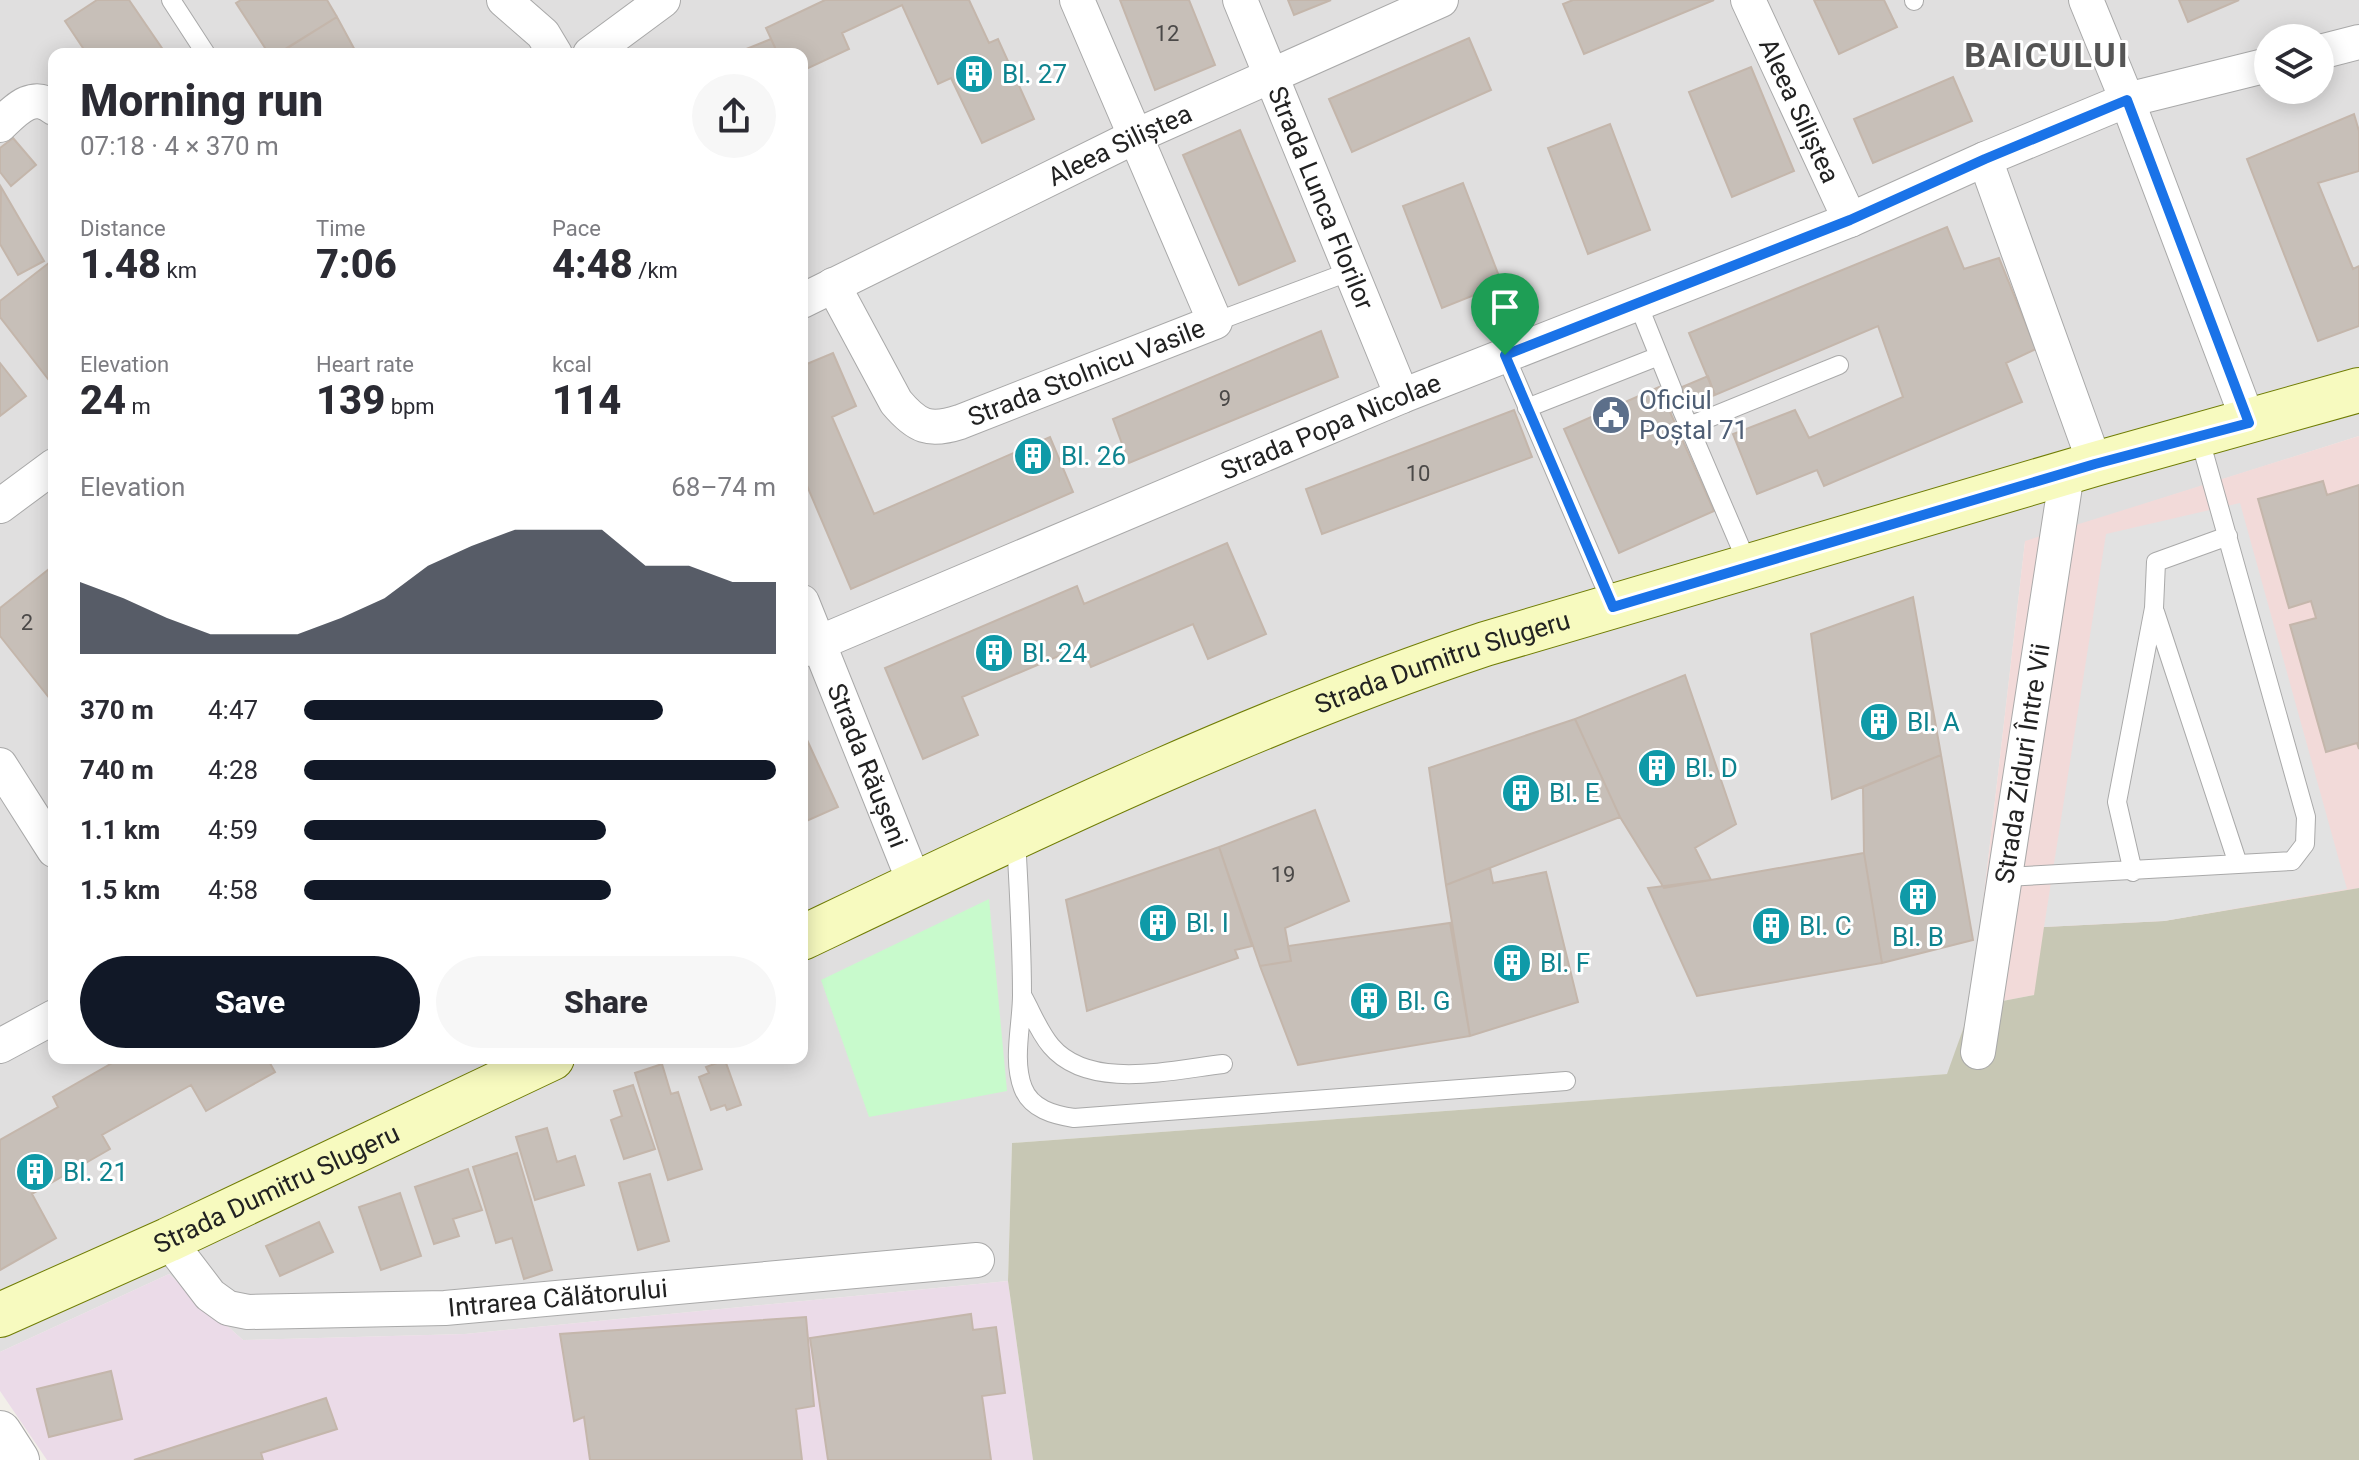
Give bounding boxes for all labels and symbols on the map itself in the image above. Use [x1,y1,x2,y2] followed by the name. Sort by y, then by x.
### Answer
[1155,21,1179,46] house number: 12
[1753,34,1846,188] street label: Aleea Siliștea
[1964,35,2130,75] district label: BAICULUI
[953,53,995,95] building icon: Bl. 27
[1002,59,1067,89] place label: Bl. 27
[1262,82,1380,314] street label: Strada Lunca Florilor
[1043,98,1196,192] street label: Aleea Siliștea
[1471,273,1539,355] pin
[964,313,1209,432] street label: Strada Stolnicu Vasile
[1216,367,1445,486] street label: Strada Popa Nicolae
[1639,385,1748,446] place label: Oficiul Poștal 71
[1219,386,1231,411] house number: 9
[1590,394,1632,436] public building icon: Oficiul Poștal 71
[1012,435,1054,477] building icon: Bl. 26
[1061,441,1126,471] place label: Bl. 26
[1406,461,1430,486] house number: 10
[1310,605,1574,720] street label: Strada Dumitru Slugeru
[21,610,33,635] house number: 2
[973,632,1015,674] building icon: Bl. 24
[1022,638,1087,668] place label: Bl. 24
[1989,641,2056,885] street label: Strada Ziduri Între Vii
[821,679,914,852] street label: Strada Răușeni
[1858,701,1900,743] building icon: Bl. A
[1907,707,1960,737] place label: Bl. A
[1636,747,1678,789] building icon: Bl. D
[1685,753,1738,783] place label: Bl. D
[1500,772,1542,814] building icon: Bl. E
[1549,778,1600,808] place label: Bl. E
[1271,862,1295,887] house number: 19
[1897,876,1939,918] building icon: Bl. B
[1137,902,1179,944] building icon: Bl. I
[1750,905,1792,947] building icon: Bl. C
[1186,908,1229,938] place label: Bl. I
[1799,911,1852,941] place label: Bl. C
[1892,922,1944,952] place label: Bl. B
[1491,942,1533,984] building icon: Bl. F
[1540,948,1590,978] place label: Bl. F
[1348,980,1390,1022] building icon: Bl. G
[1397,986,1451,1016] place label: Bl. G
[149,1118,404,1259] street label: Strada Dumitru Slugeru
[14,1151,56,1193] building icon: Bl. 21
[63,1157,128,1187] place label: Bl. 21
[447,1273,669,1323] street label: Intrarea Călătorului

